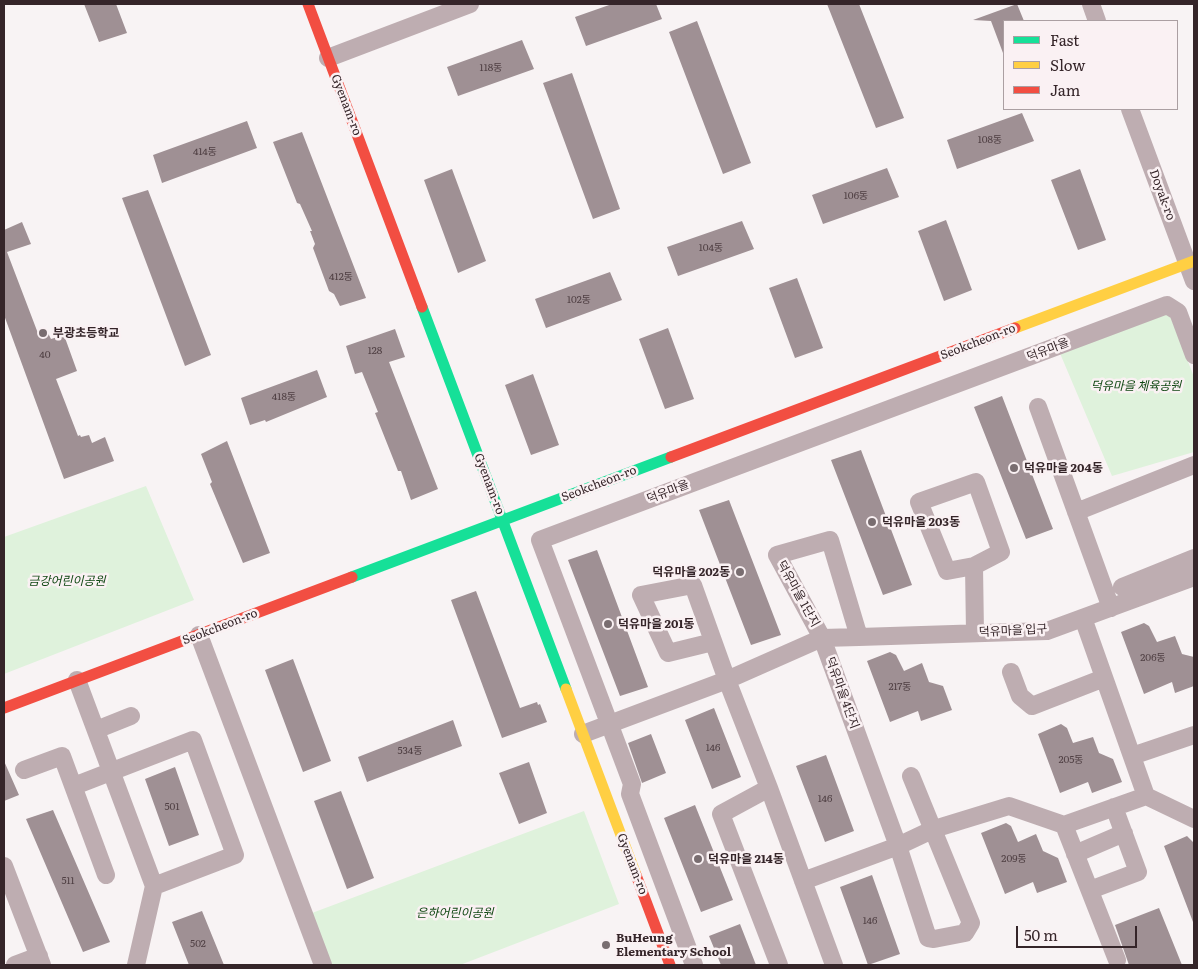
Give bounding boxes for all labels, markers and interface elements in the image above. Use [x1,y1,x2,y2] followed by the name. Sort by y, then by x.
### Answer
[1003,20,1178,110] legend
[1050,28,1079,51] text: Fast
[1050,53,1085,76] text: Slow
[480,62,502,74] house number: 118동
[328,72,364,138] street label: Gyenam-ro
[1050,78,1080,101] text: Jam
[978,134,1002,146] house number: 108동
[193,146,217,158] house number: 414동
[1146,168,1178,222] street label: Doyak-ro
[844,190,868,202] house number: 106동
[699,242,723,254] house number: 104동
[329,271,353,283] house number: 412동
[567,294,591,306] house number: 102동
[938,321,1018,363] street label: Seokcheon-ro
[53,326,119,340] place label: 부광초등학교
[37,327,49,339] marker: 부광초등학교
[1025,335,1071,365] street label: 덕유마을
[368,345,382,357] house number: 128
[39,349,51,361] house number: 40
[1091,379,1181,393] park label: 덕유마을 체육공원
[272,391,296,403] house number: 418동
[471,451,507,517] street label: Gyenam-ro
[1024,461,1103,475] place label: 덕유마을 204동
[1008,462,1020,474] marker: 덕유마을 204동
[559,463,639,505] street label: Seokcheon-ro
[645,477,691,507] street label: 덕유마을
[882,515,960,529] place label: 덕유마을 203동
[866,516,878,528] marker: 덕유마을 203동
[774,558,822,630] street label: 덕유마을 1단지
[652,565,730,579] place label: 덕유마을 202동
[734,566,746,578] marker: 덕유마을 202동
[28,574,106,588] park label: 금강어린이공원
[180,606,260,648] street label: Seokcheon-ro
[618,617,694,631] place label: 덕유마을 201동
[602,618,614,630] marker: 덕유마을 201동
[978,622,1048,640] street label: 덕유마을 입구
[1140,652,1166,664] house number: 206동
[822,655,862,731] street label: 덕유마을 4단지
[888,681,912,693] house number: 217동
[706,742,720,754] house number: 146
[397,745,423,757] house number: 534동
[1058,754,1084,766] house number: 205동
[818,793,832,805] house number: 146
[165,801,179,813] house number: 501
[614,831,650,897] street label: Gyenam-ro
[708,852,784,866] place label: 덕유마을 214동
[692,853,704,865] marker: 덕유마을 214동
[1001,853,1027,865] house number: 209동
[61,875,75,887] house number: 511
[416,906,494,920] park label: 은하어린이공원
[863,915,877,927] house number: 146
[1018,916,1139,948] scale bar
[1024,923,1058,946] text: 50 m
[616,931,731,959] place label: BuHeung Elementary School
[190,938,206,950] house number: 502
[600,939,612,951] marker: BuHeung Elementary School

